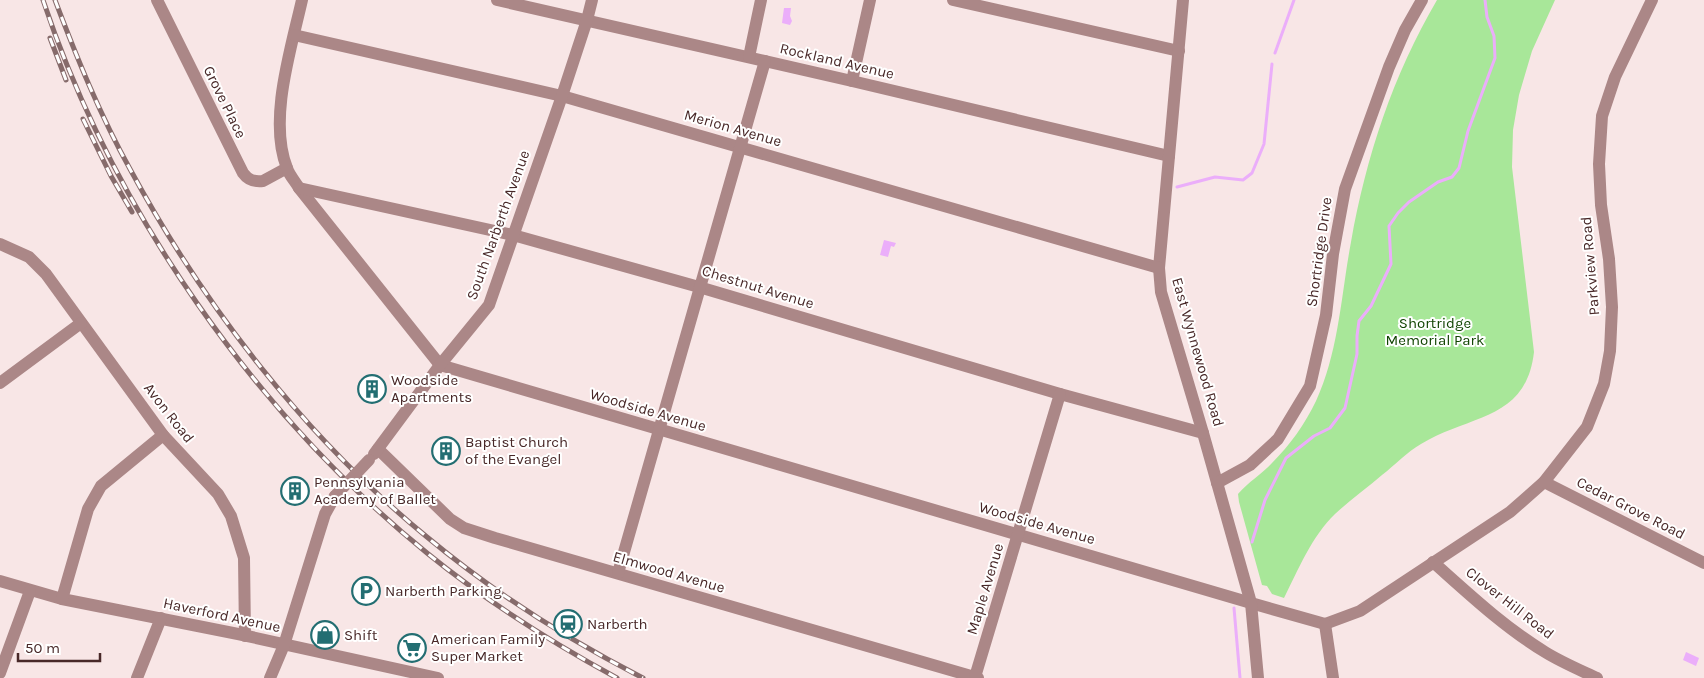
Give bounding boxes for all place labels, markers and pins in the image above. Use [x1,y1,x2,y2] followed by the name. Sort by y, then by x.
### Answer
[391,371,472,406] place label: Woodside Apartments
[357,374,387,404] building icon: Woodside Apartments
[465,433,568,468] place label: Baptist Church of the Evangel
[431,436,461,466] building icon: Baptist Church of the Evangel
[314,473,436,508] place label: Pennsylvania Academy of Ballet
[280,476,310,506] building icon: Pennsylvania Academy of Ballet
[351,576,381,606] parking icon: Narberth Parking
[385,582,502,600] place label: Narberth Parking
[553,609,583,639] station icon: Narberth
[587,615,648,633] place label: Narberth
[310,620,340,650] shop icon: Shift
[344,626,378,644] place label: Shift
[431,630,545,665] place label: American Family Super Market
[397,633,427,663] supermarket icon: American Family Super Market

